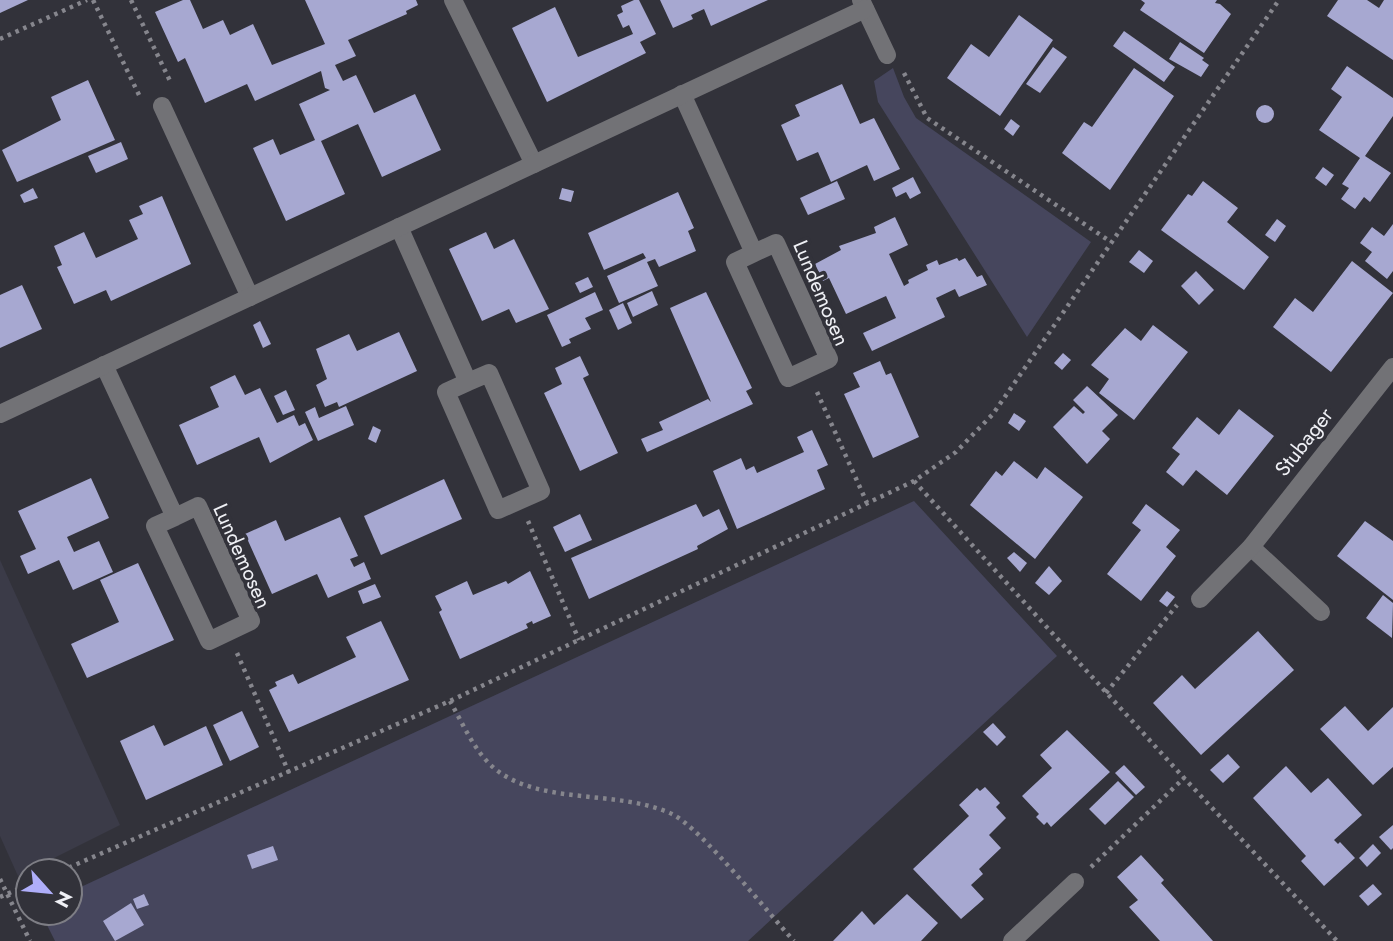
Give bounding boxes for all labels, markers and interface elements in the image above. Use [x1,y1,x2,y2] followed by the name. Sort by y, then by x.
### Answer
[785,236,857,350] street label: Lundemosen
[1268,401,1341,483] street label: Stubager
[206,499,278,613] street label: Lundemosen
[14,857,84,927] north arrow
[48,887,79,912] text: N

